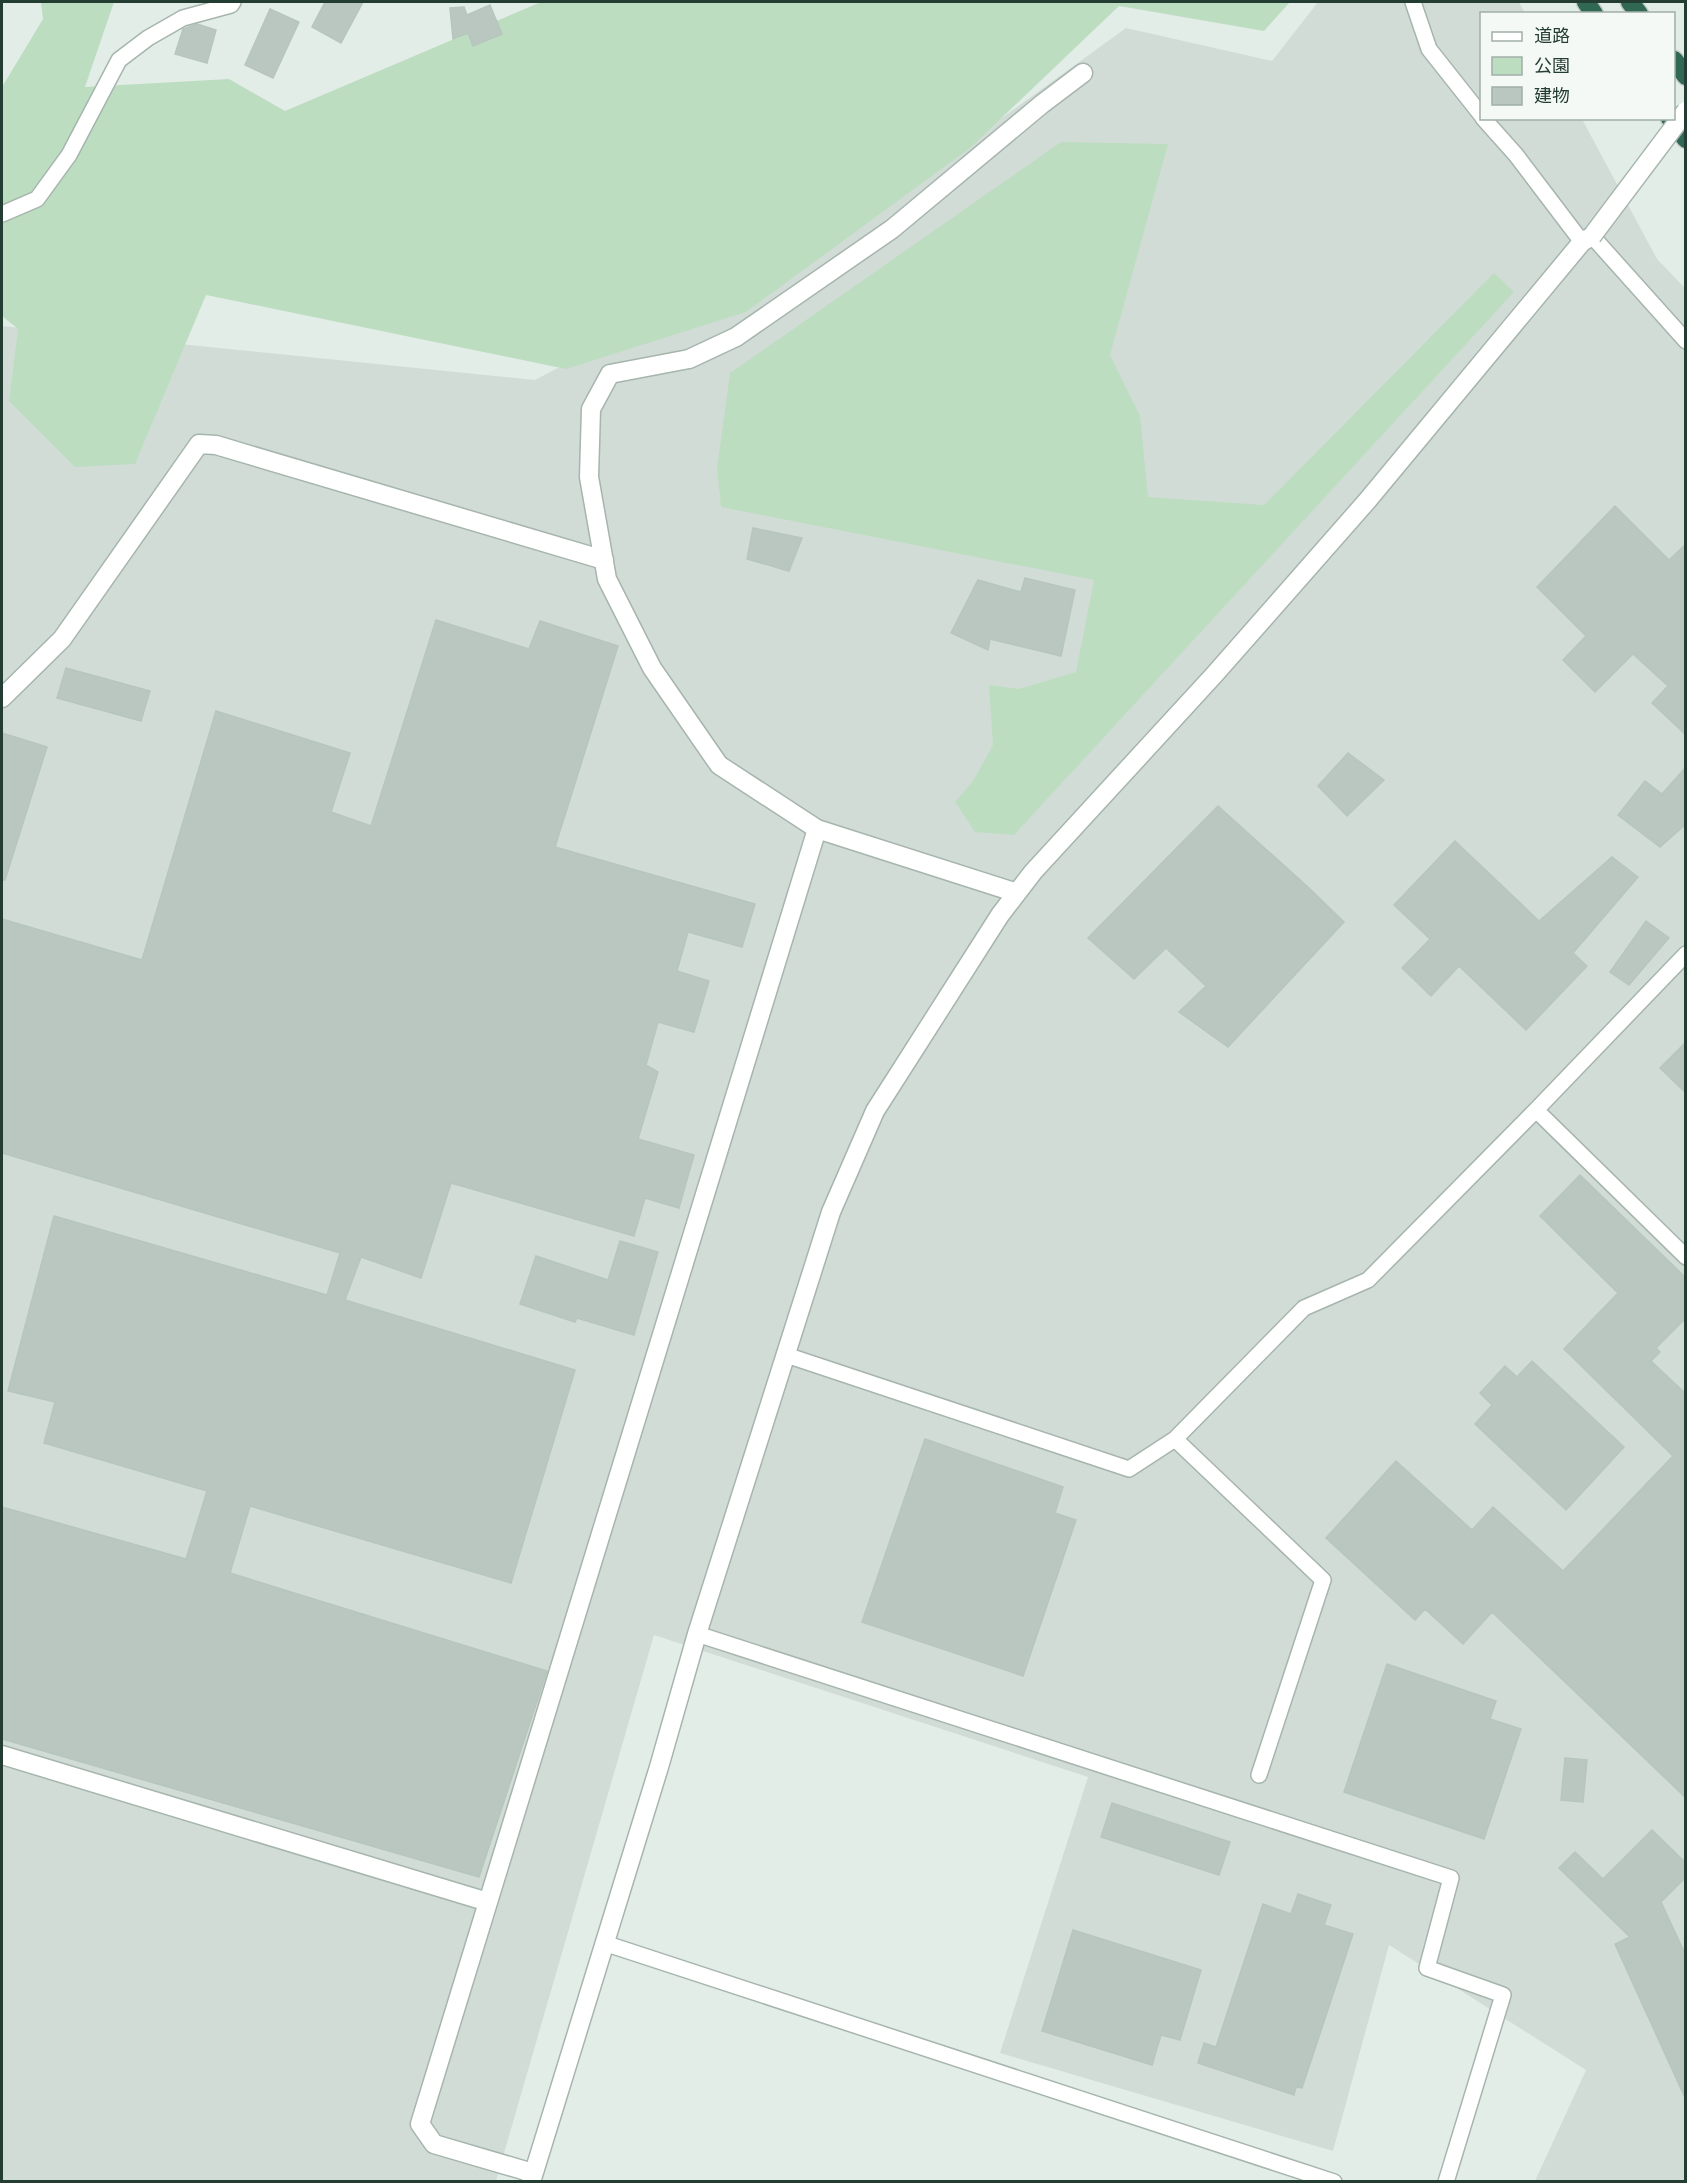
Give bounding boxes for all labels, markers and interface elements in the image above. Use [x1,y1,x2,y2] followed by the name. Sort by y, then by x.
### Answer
[1480,12,1675,120] legend
[1534,24,1570,49] text: 道路
[1534,54,1570,79] text: 公園
[1534,84,1570,109] text: 建物

